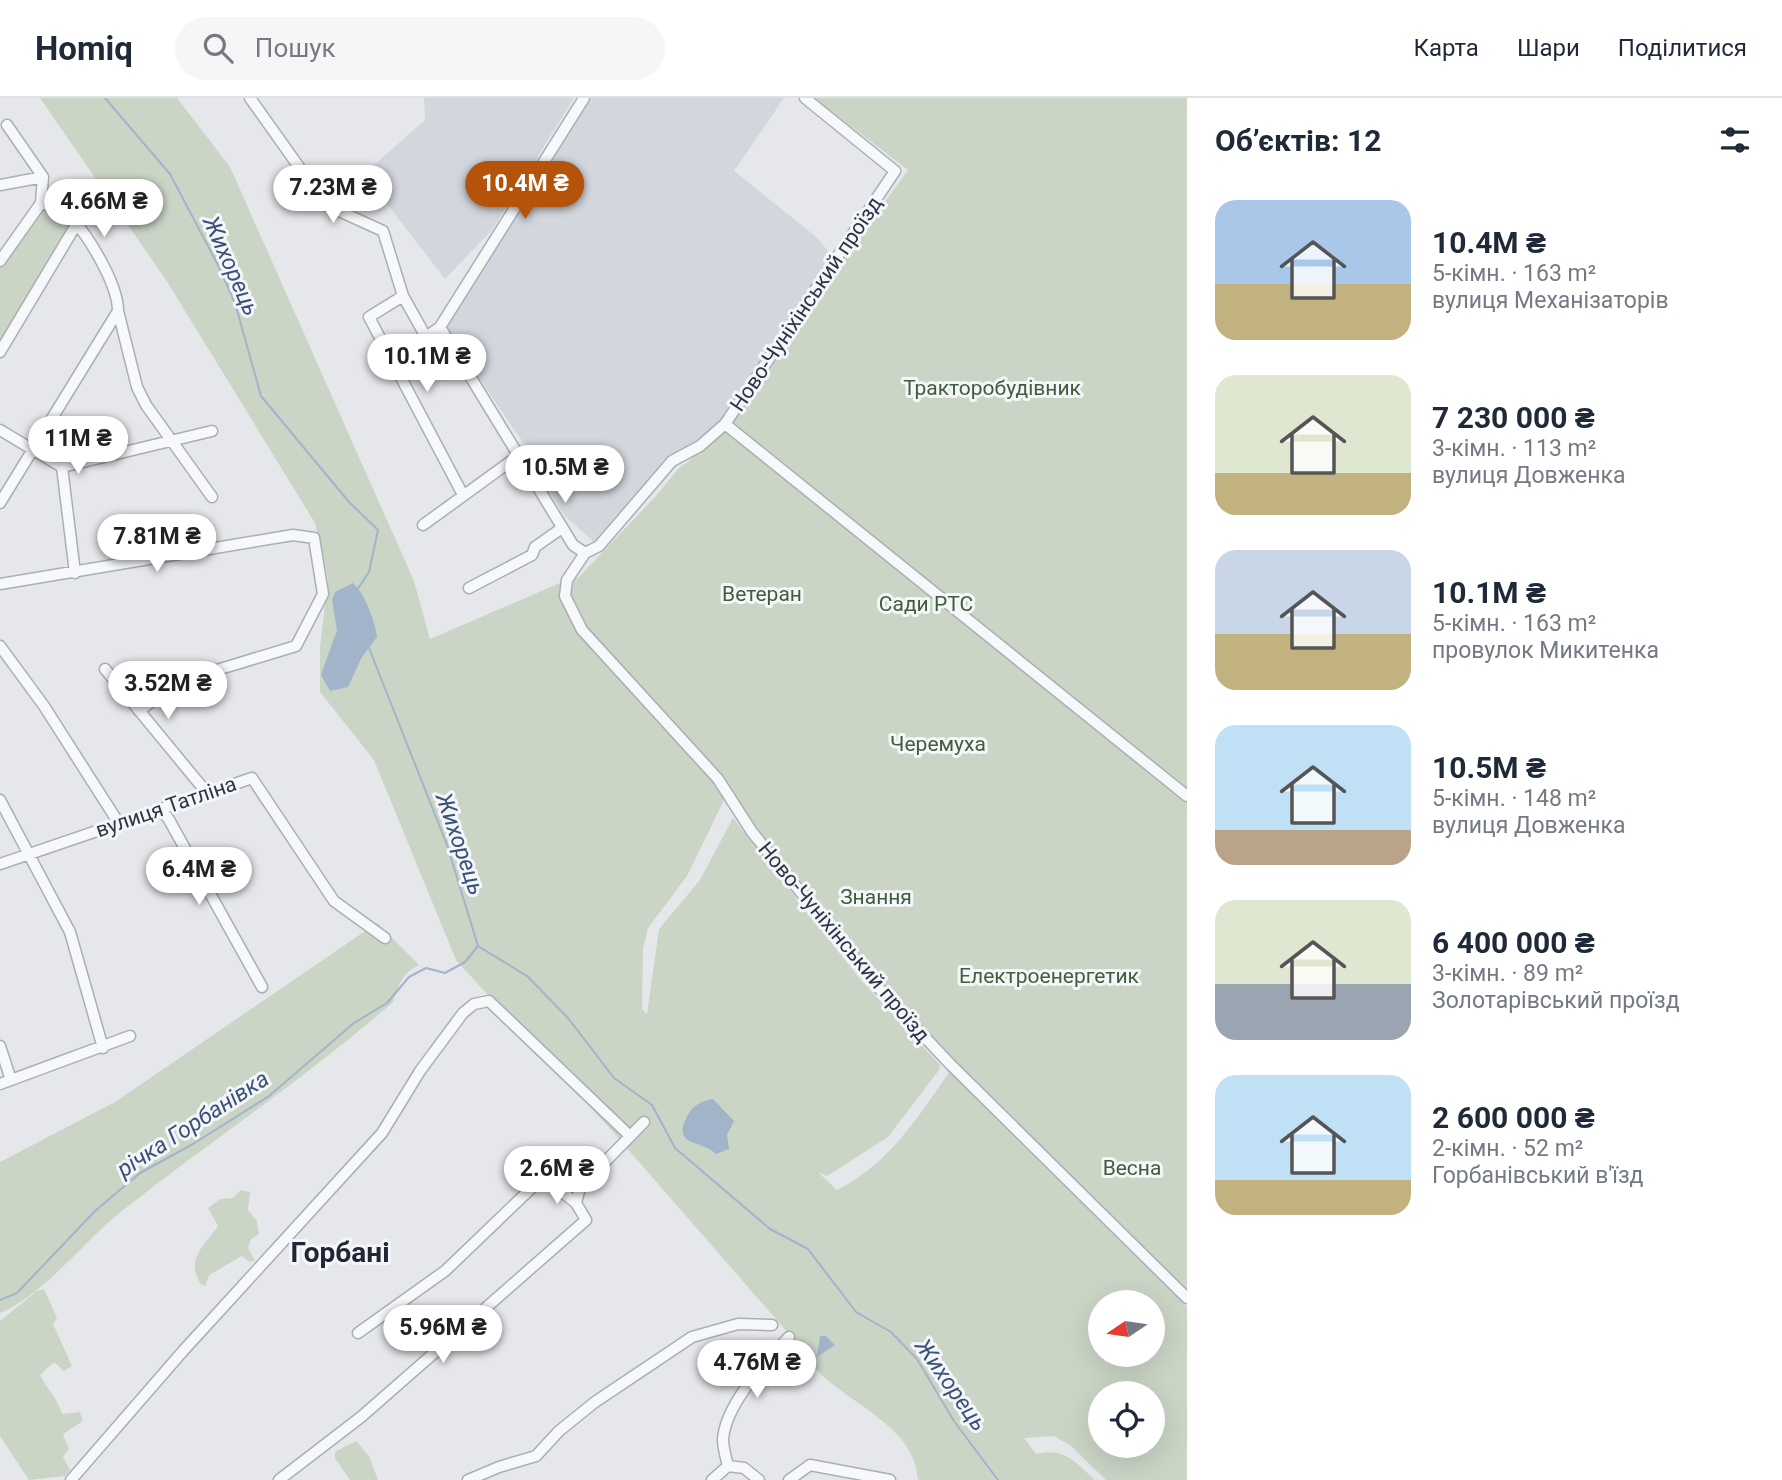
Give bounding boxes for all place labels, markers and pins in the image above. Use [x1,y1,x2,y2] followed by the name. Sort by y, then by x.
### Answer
[460,162,590,221] pin: 10.4M ₴
[268,166,398,225] pin: 7.23M ₴
[39,180,169,239] pin: 4.66M ₴
[362,334,492,394] pin: 10.1M ₴
[29,416,127,476] pin: 11M ₴
[500,446,630,505] pin: 10.5M ₴
[92,514,222,574] pin: 7.81M ₴
[103,662,233,721] pin: 3.52M ₴
[142,848,256,907] pin: 6.4M ₴
[500,1146,614,1206] pin: 2.6M ₴
[378,1306,508,1365] pin: 5.96M ₴
[692,1340,822,1400] pin: 4.76M ₴

